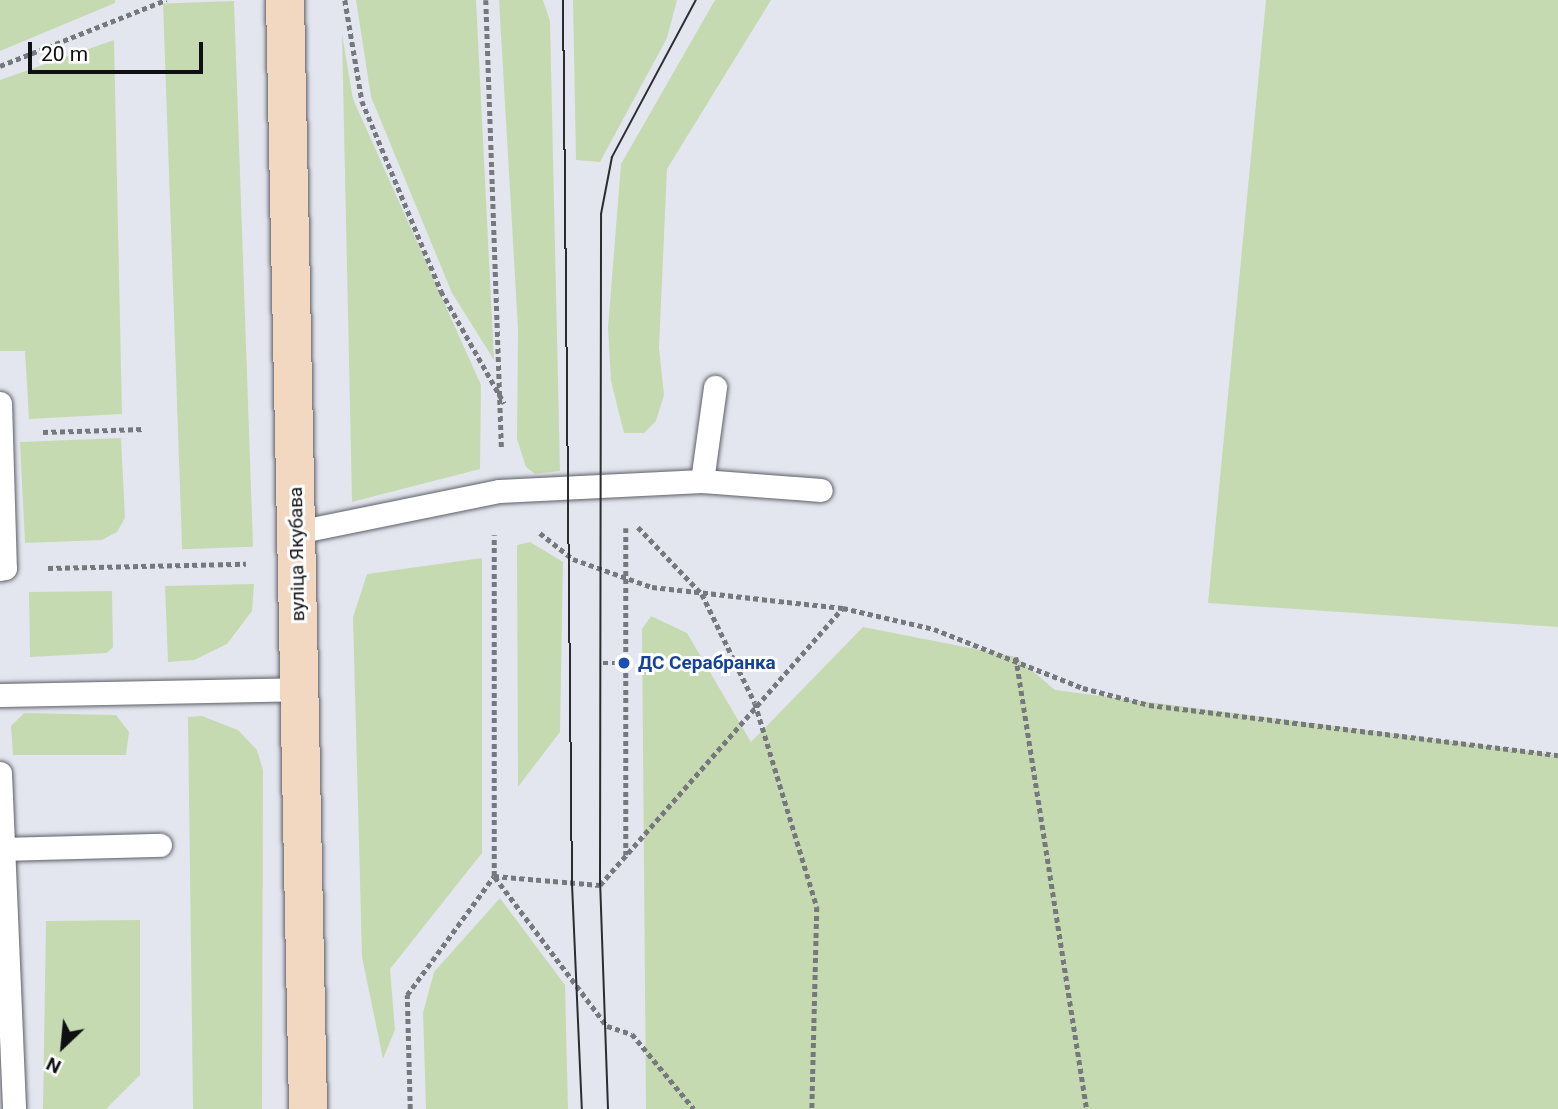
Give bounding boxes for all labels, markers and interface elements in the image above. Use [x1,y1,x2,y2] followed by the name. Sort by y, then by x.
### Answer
[32,28,206,72] scale bar
[41,42,88,66] text: 20 m
[284,486,310,622] street label: вуліца Якубава
[638,652,776,674] place label: ДС Серабранка
[616,655,632,671] marker: ДС Серабранка
[28,1011,98,1081] north arrow
[43,1052,65,1079] text: N

